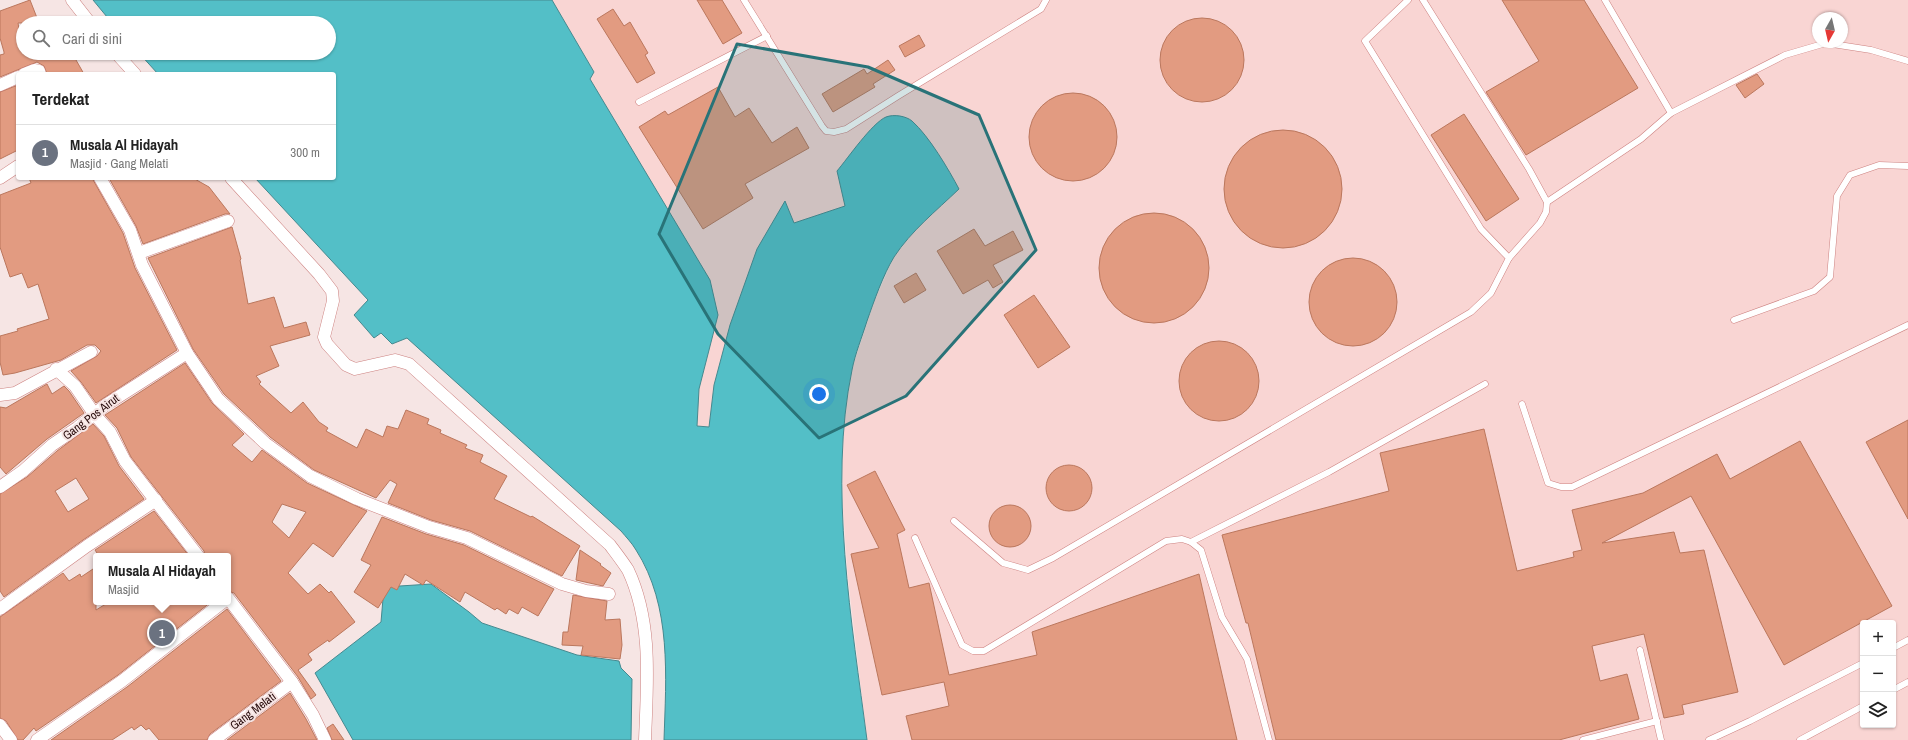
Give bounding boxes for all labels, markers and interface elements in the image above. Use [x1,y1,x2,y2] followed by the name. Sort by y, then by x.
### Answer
[1812,12,1848,48] north arrow
[16,16,336,60] search box
[30,27,52,49] icon: search
[62,28,122,49] text: Cari di sini
[32,87,89,110] text: Terdekat
[70,134,178,155] text: Musala Al Hidayah
[42,144,48,161] text: 1
[290,144,320,161] text: 300 m
[70,155,168,172] text: Masjid · Gang Melati
[809,384,829,404] your location
[60,390,123,443] street label: Gang Pos Airut
[93,553,231,605] popup
[108,560,216,581] text: Musala Al Hidayah
[108,581,139,598] text: Masjid
[149,618,175,648] pin: 1
[1860,620,1896,728] map controls
[1860,620,1896,656] button: +
[1860,656,1896,692] button: −
[227,688,279,734] street label: Gang Melati
[1860,692,1896,728] button: layers

